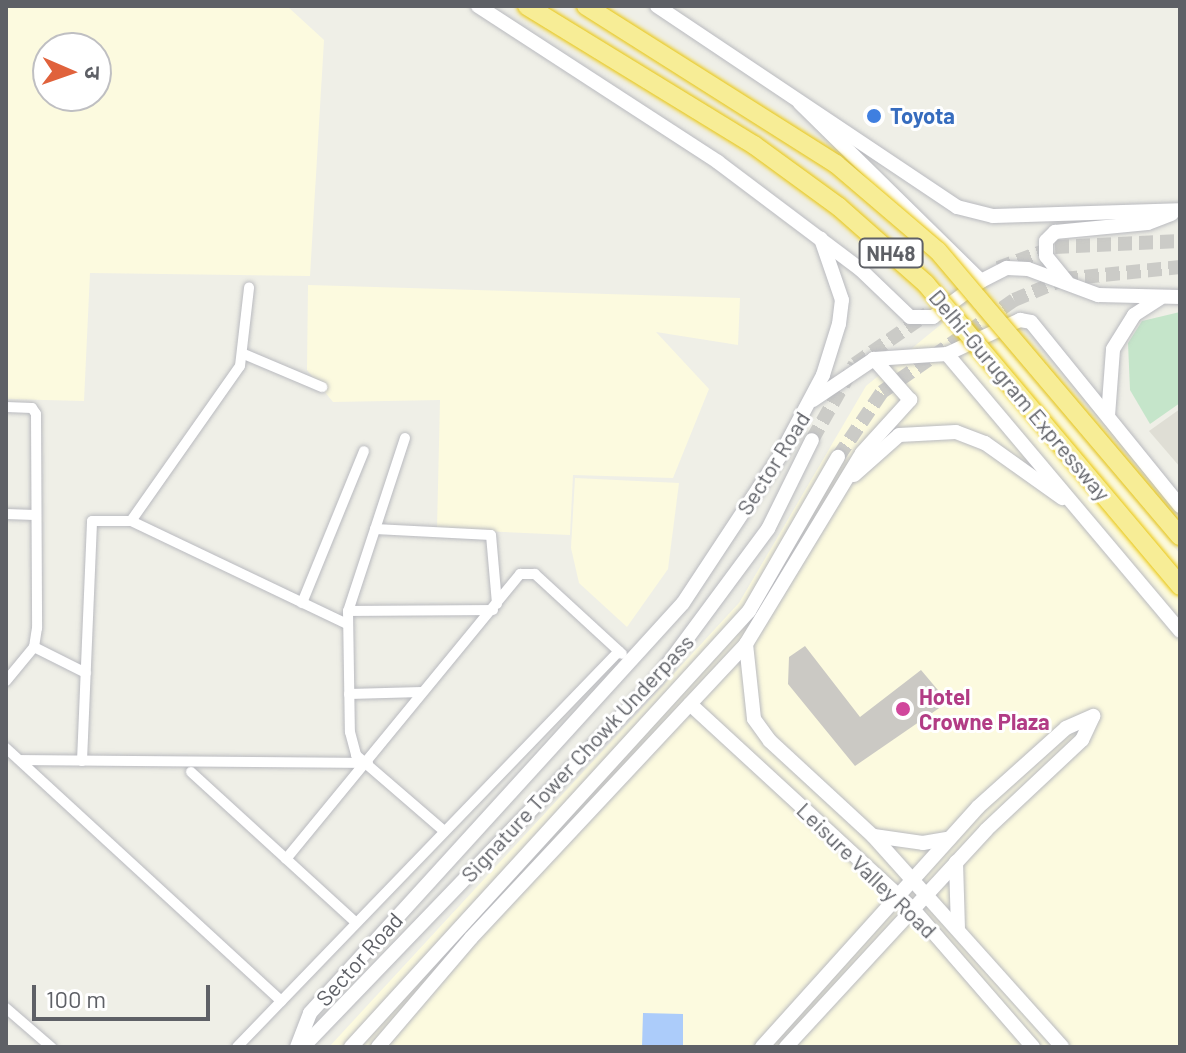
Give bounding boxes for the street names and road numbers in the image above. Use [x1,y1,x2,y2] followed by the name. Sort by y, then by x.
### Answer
[857,237,925,269] road number: NH48
[924,284,1116,506] street label: Delhi-Gurugram Expressway
[731,407,815,519] street label: Sector Road
[455,629,699,887] street label: Signature Tower Chowk Underpass
[792,797,942,943] street label: Leisure Valley Road
[310,907,408,1011] street label: Sector Road

